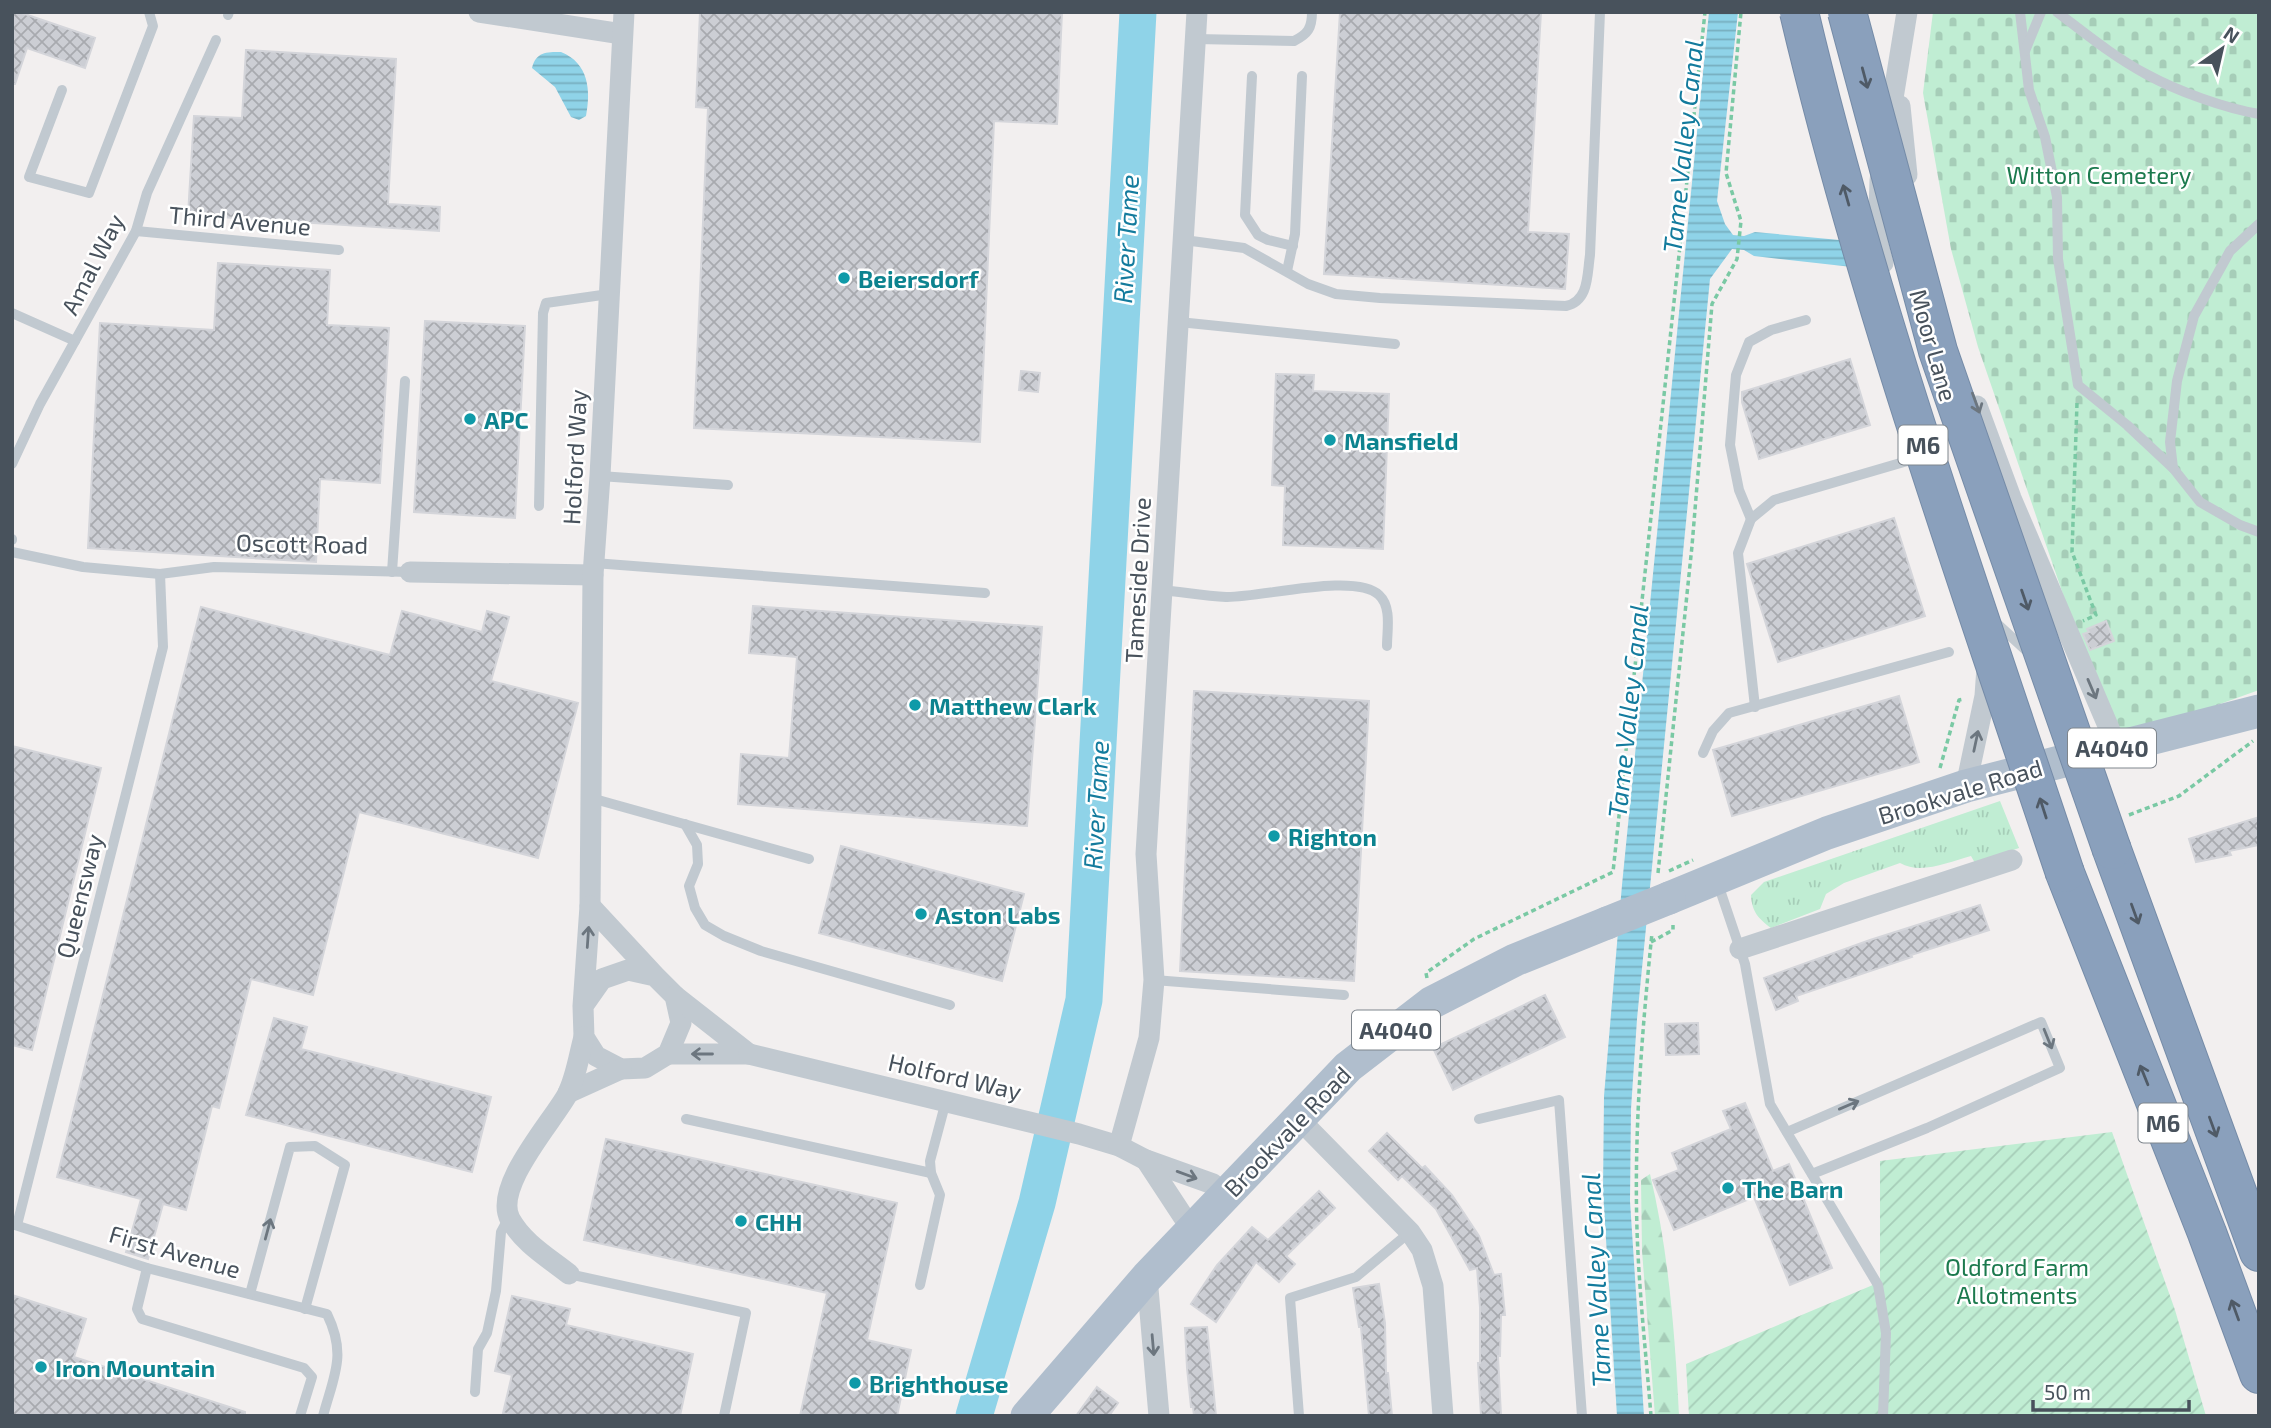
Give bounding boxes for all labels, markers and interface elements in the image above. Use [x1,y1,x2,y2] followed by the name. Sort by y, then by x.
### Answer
[2187,14,2257,84] north arrow
[2220,21,2244,48] text: N
[1655,38,1710,254] water label: Tame Valley Canal
[1859,66,1872,89] one-way arrow
[2007,160,2192,189] park label: Witton Cemetery
[1106,174,1144,304] water label: River Tame
[1839,184,1852,206] one-way arrow
[168,199,312,241] street label: Third Avenue
[54,209,130,319] street label: Amal Way
[858,264,980,293] place label: Beiersdorf
[836,270,852,286] marker: Beiersdorf
[1904,286,1964,404] street label: Moor Lane
[556,388,592,526] street label: Holford Way
[1971,391,1983,413] one-way arrow
[484,405,529,434] place label: APC
[462,411,478,427] marker: APC
[1344,426,1459,455] place label: Mansfield
[1898,426,1948,464] road number: M6
[1322,432,1338,448] marker: Mansfield
[1118,496,1156,664] street label: Tameside Drive
[236,527,368,559] street label: Oscott Road
[2020,588,2032,610] one-way arrow
[1600,603,1655,819] water label: Tame Valley Canal
[2086,678,2099,699] one-way arrow
[929,691,1097,720] place label: Matthew Clark
[907,697,923,713] marker: Matthew Clark
[2068,728,2156,768] road number: A4040
[1969,730,1983,753] one-way arrow
[1076,740,1114,870] water label: River Tame
[1874,752,2046,830] street label: Brookvale Road
[2036,797,2049,819] one-way arrow
[1288,822,1377,851] place label: Righton
[1266,828,1282,844] marker: Righton
[50,830,109,961] street label: Queensway
[935,900,1061,929] place label: Aston Labs
[2130,902,2143,924] one-way arrow
[913,906,929,922] marker: Aston Labs
[581,926,594,949] one-way arrow
[1352,1010,1440,1050] road number: A4040
[2043,1028,2056,1049] one-way arrow
[691,1047,714,1061] one-way arrow
[886,1047,1025,1105] street label: Holford Way
[1217,1060,1357,1202] street label: Brookvale Road
[2137,1064,2150,1086] one-way arrow
[1838,1098,1860,1111] one-way arrow
[2138,1104,2188,1142] road number: M6
[2208,1116,2220,1138] one-way arrow
[1175,1169,1197,1182] one-way arrow
[1574,1172,1617,1388] water label: Tame Valley Canal
[1742,1174,1843,1203] place label: The Barn
[1720,1180,1736,1196] marker: The Barn
[755,1207,802,1236] place label: CHH
[733,1213,749,1229] marker: CHH
[106,1218,244,1284] street label: First Avenue
[262,1218,275,1240] one-way arrow
[1945,1252,2089,1309] park label: Oldford Farm Allotments
[2228,1299,2240,1321] one-way arrow
[1147,1333,1160,1355] one-way arrow
[55,1353,215,1382] place label: Iron Mountain
[33,1359,49,1375] marker: Iron Mountain
[2033,1368,2189,1412] scale bar
[869,1369,1009,1398] place label: Brighthouse
[847,1375,863,1391] marker: Brighthouse
[2044,1379,2091,1404] text: 50 m

